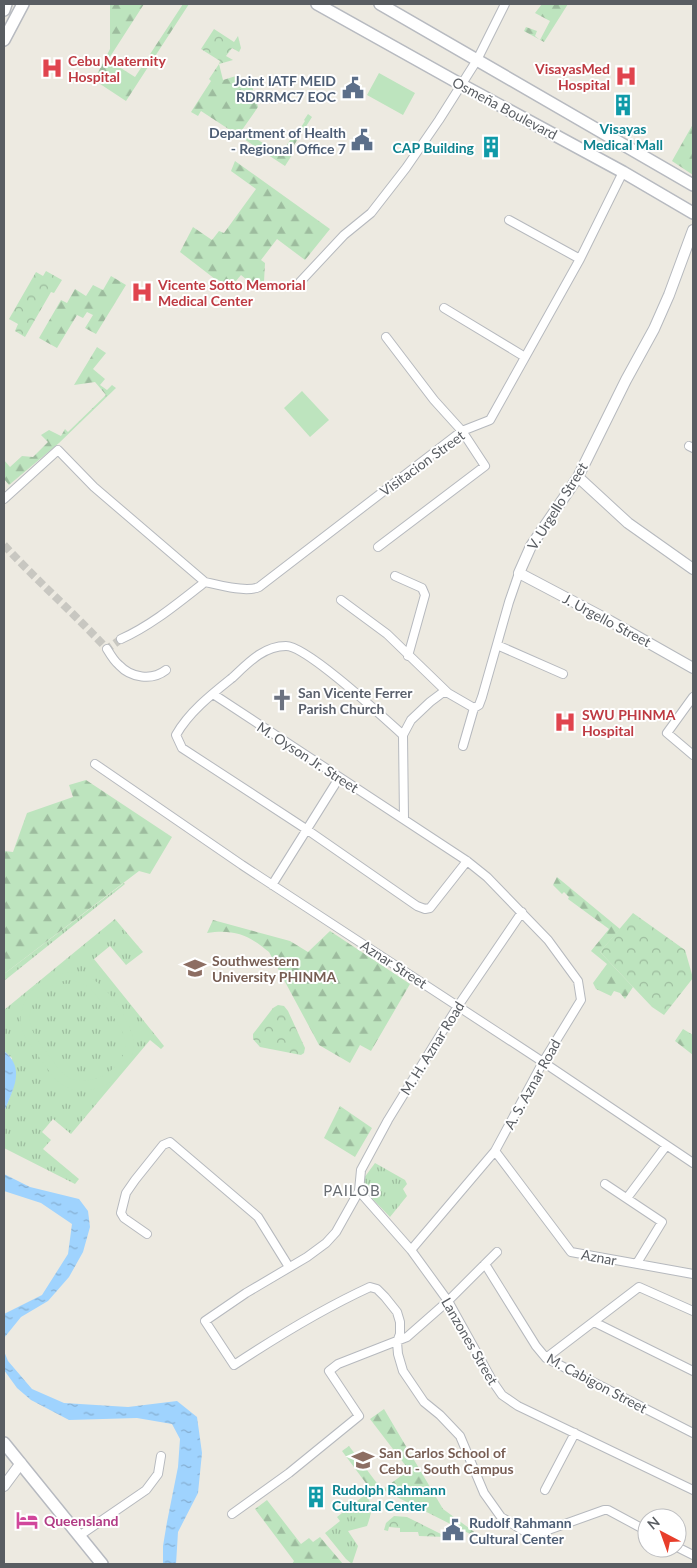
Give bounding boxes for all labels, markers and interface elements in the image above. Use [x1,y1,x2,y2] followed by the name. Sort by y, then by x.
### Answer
[68,52,166,85] place label: Cebu Maternity Hospital
[39,55,65,81] hospital icon: Cebu Maternity Hospital
[534,60,610,93] place label: VisayasMed Hospital
[613,63,639,89] hospital icon: VisayasMed Hospital
[234,72,337,105] place label: Joint IATF MEID RDRRMC7 EOC
[450,73,560,143] street label: Osmeña Boulevard
[340,75,366,101] public building icon: Joint IATF MEID RDRRMC7 EOC
[610,92,636,118] building icon: Visayas Medical Mall
[583,120,663,153] place label: Visayas Medical Mall
[209,124,346,157] place label: Department of Health - Regional Office 7
[349,127,375,153] public building icon: Department of Health - Regional Office 7
[478,134,504,160] building icon: CAP Building
[393,139,475,156] place label: CAP Building
[157,276,306,309] place label: Vicente Sotto Memorial Medical Center
[129,279,155,305] hospital icon: Vicente Sotto Memorial Medical Center
[376,427,468,499] street label: Visitacion Street
[523,459,591,553] street label: V. Urgello Street
[560,590,654,650] street label: J. Urgello Street
[298,684,413,717] place label: San Vicente Ferrer Parish Church
[269,687,295,713] church icon: San Vicente Ferrer Parish Church
[582,706,676,739] place label: SWU PHINMA Hospital
[552,709,578,735] hospital icon: SWU PHINMA Hospital
[254,718,362,796] street label: M. Oyson Jr. Street
[358,936,430,992] street label: Aznar Street
[212,952,336,985] place label: Southwestern University PHINMA
[182,955,208,981] school or university icon: Southwestern University PHINMA
[396,998,468,1098] street label: M. H. Aznar Road
[500,1036,564,1132] street label: A. S. Aznar Road
[323,1181,381,1199] district label: PAILOB
[580,1246,618,1268] street label: Aznar
[438,1294,502,1388] street label: Lanzones Street
[544,1349,650,1417] street label: M. Cabigon Street
[379,1444,514,1477] place label: San Carlos School of Cebu - South Campus
[350,1447,376,1473] school or university icon: San Carlos School of Cebu - South Campus
[332,1481,446,1514] place label: Rudolph Rahmann Cultural Center
[303,1484,329,1510] building icon: Rudolph Rahmann Cultural Center
[14,1507,40,1533] hotel icon: Queensland
[637,1508,687,1558] north arrow
[44,1512,119,1529] place label: Queensland
[643,1513,663,1533] text: N
[469,1514,572,1547] place label: Rudolf Rahmann Cultural Center
[440,1517,466,1543] public building icon: Rudolf Rahmann Cultural Center

